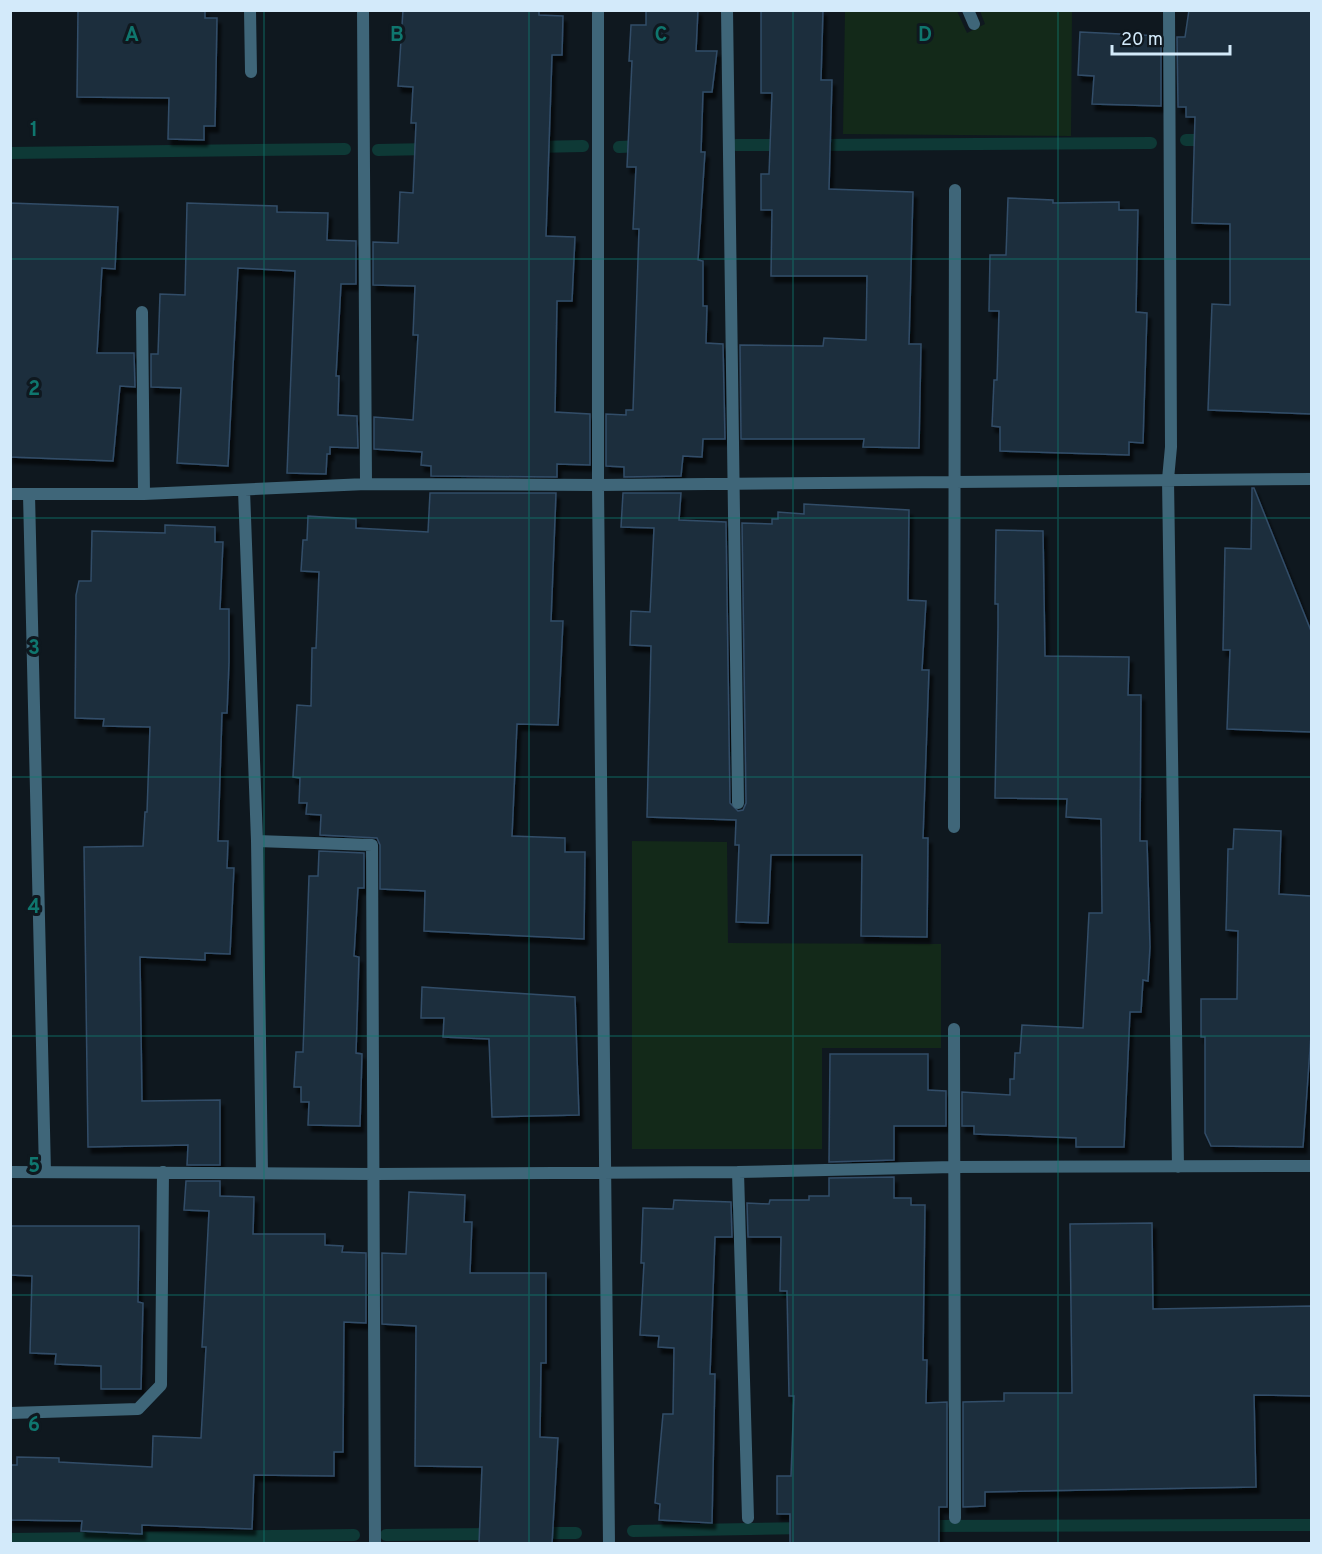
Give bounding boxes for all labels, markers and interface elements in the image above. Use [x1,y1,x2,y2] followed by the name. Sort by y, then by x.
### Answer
[1112,18,1230,56] scale bar
[125,23,139,49] text: A
[390,23,404,49] text: B
[655,23,667,49] text: C
[918,23,932,49] text: D
[1121,29,1163,52] text: 20 m
[30,118,38,144] text: 1
[28,377,40,403] text: 2
[28,636,40,662] text: 3
[28,895,40,921] text: 4
[28,1154,40,1180] text: 5
[28,1413,40,1439] text: 6

